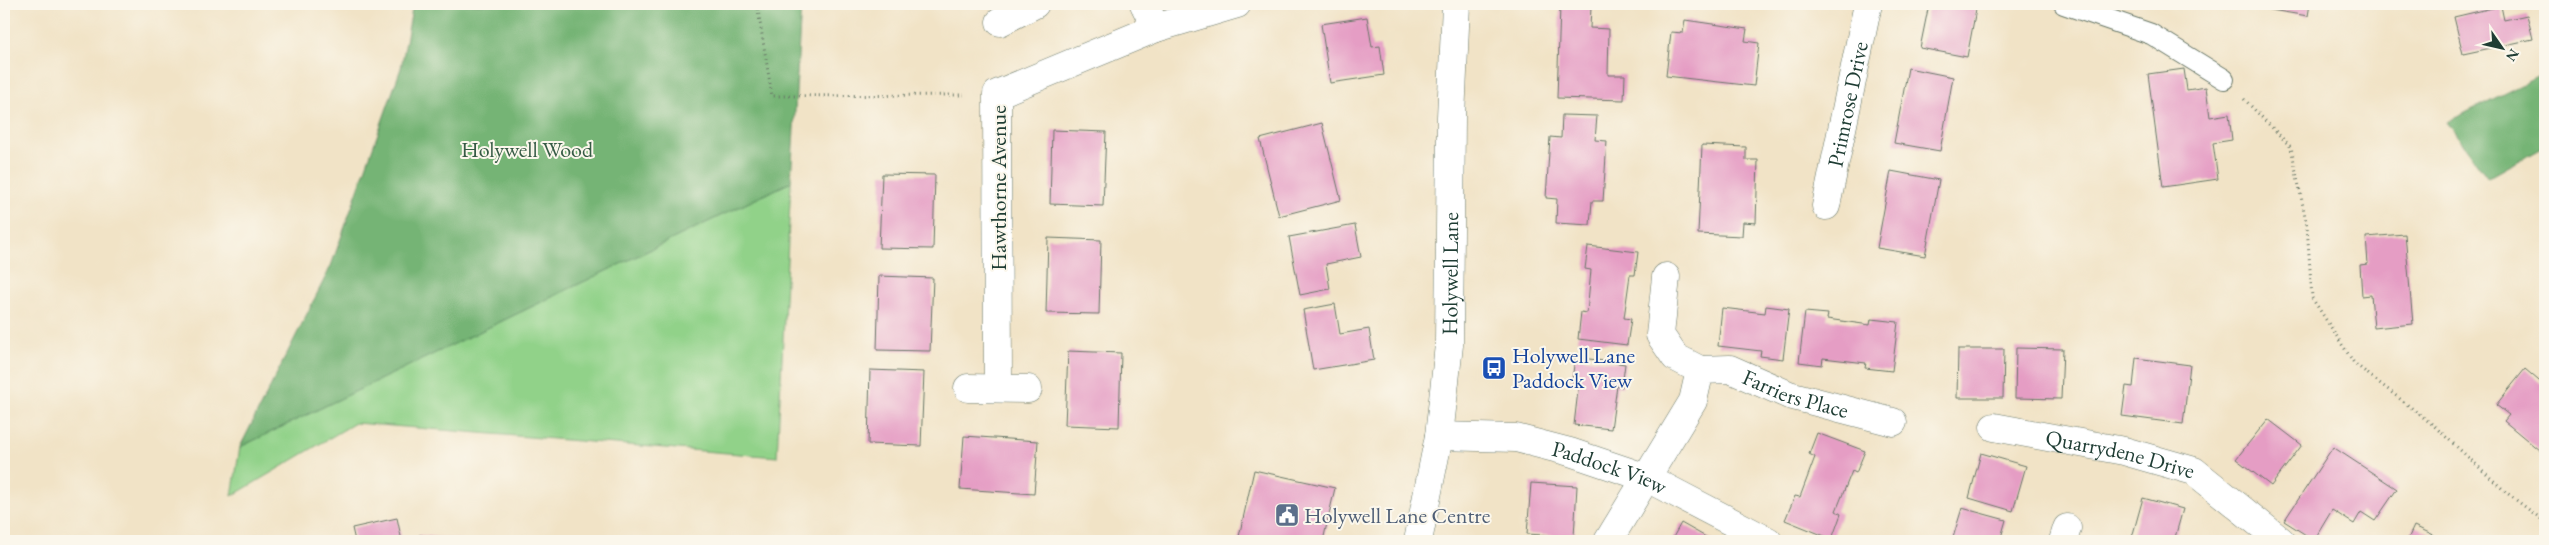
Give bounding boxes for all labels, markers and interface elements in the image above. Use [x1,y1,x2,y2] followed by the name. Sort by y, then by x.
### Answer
[2476,22,2526,72] north arrow
[1820,39,1875,170] street label: Primrose Drive
[2502,46,2523,66] text: N
[984,105,1013,271] street label: Hawthorne Avenue
[461,135,594,164] park label: Holywell Wood
[1435,211,1465,335] street label: Holywell Lane
[1512,341,1636,395] place label: Holywell Lane Paddock View
[1481,355,1507,381] bus stop icon: Holywell Lane Paddock View
[1738,362,1852,425] street label: Farriers Place
[2043,423,2198,486] street label: Quarrydene Drive
[1549,434,1673,501] street label: Paddock View
[1304,501,1491,530] place label: Holywell Lane Centre
[1274,502,1300,528] public building icon: Holywell Lane Centre

